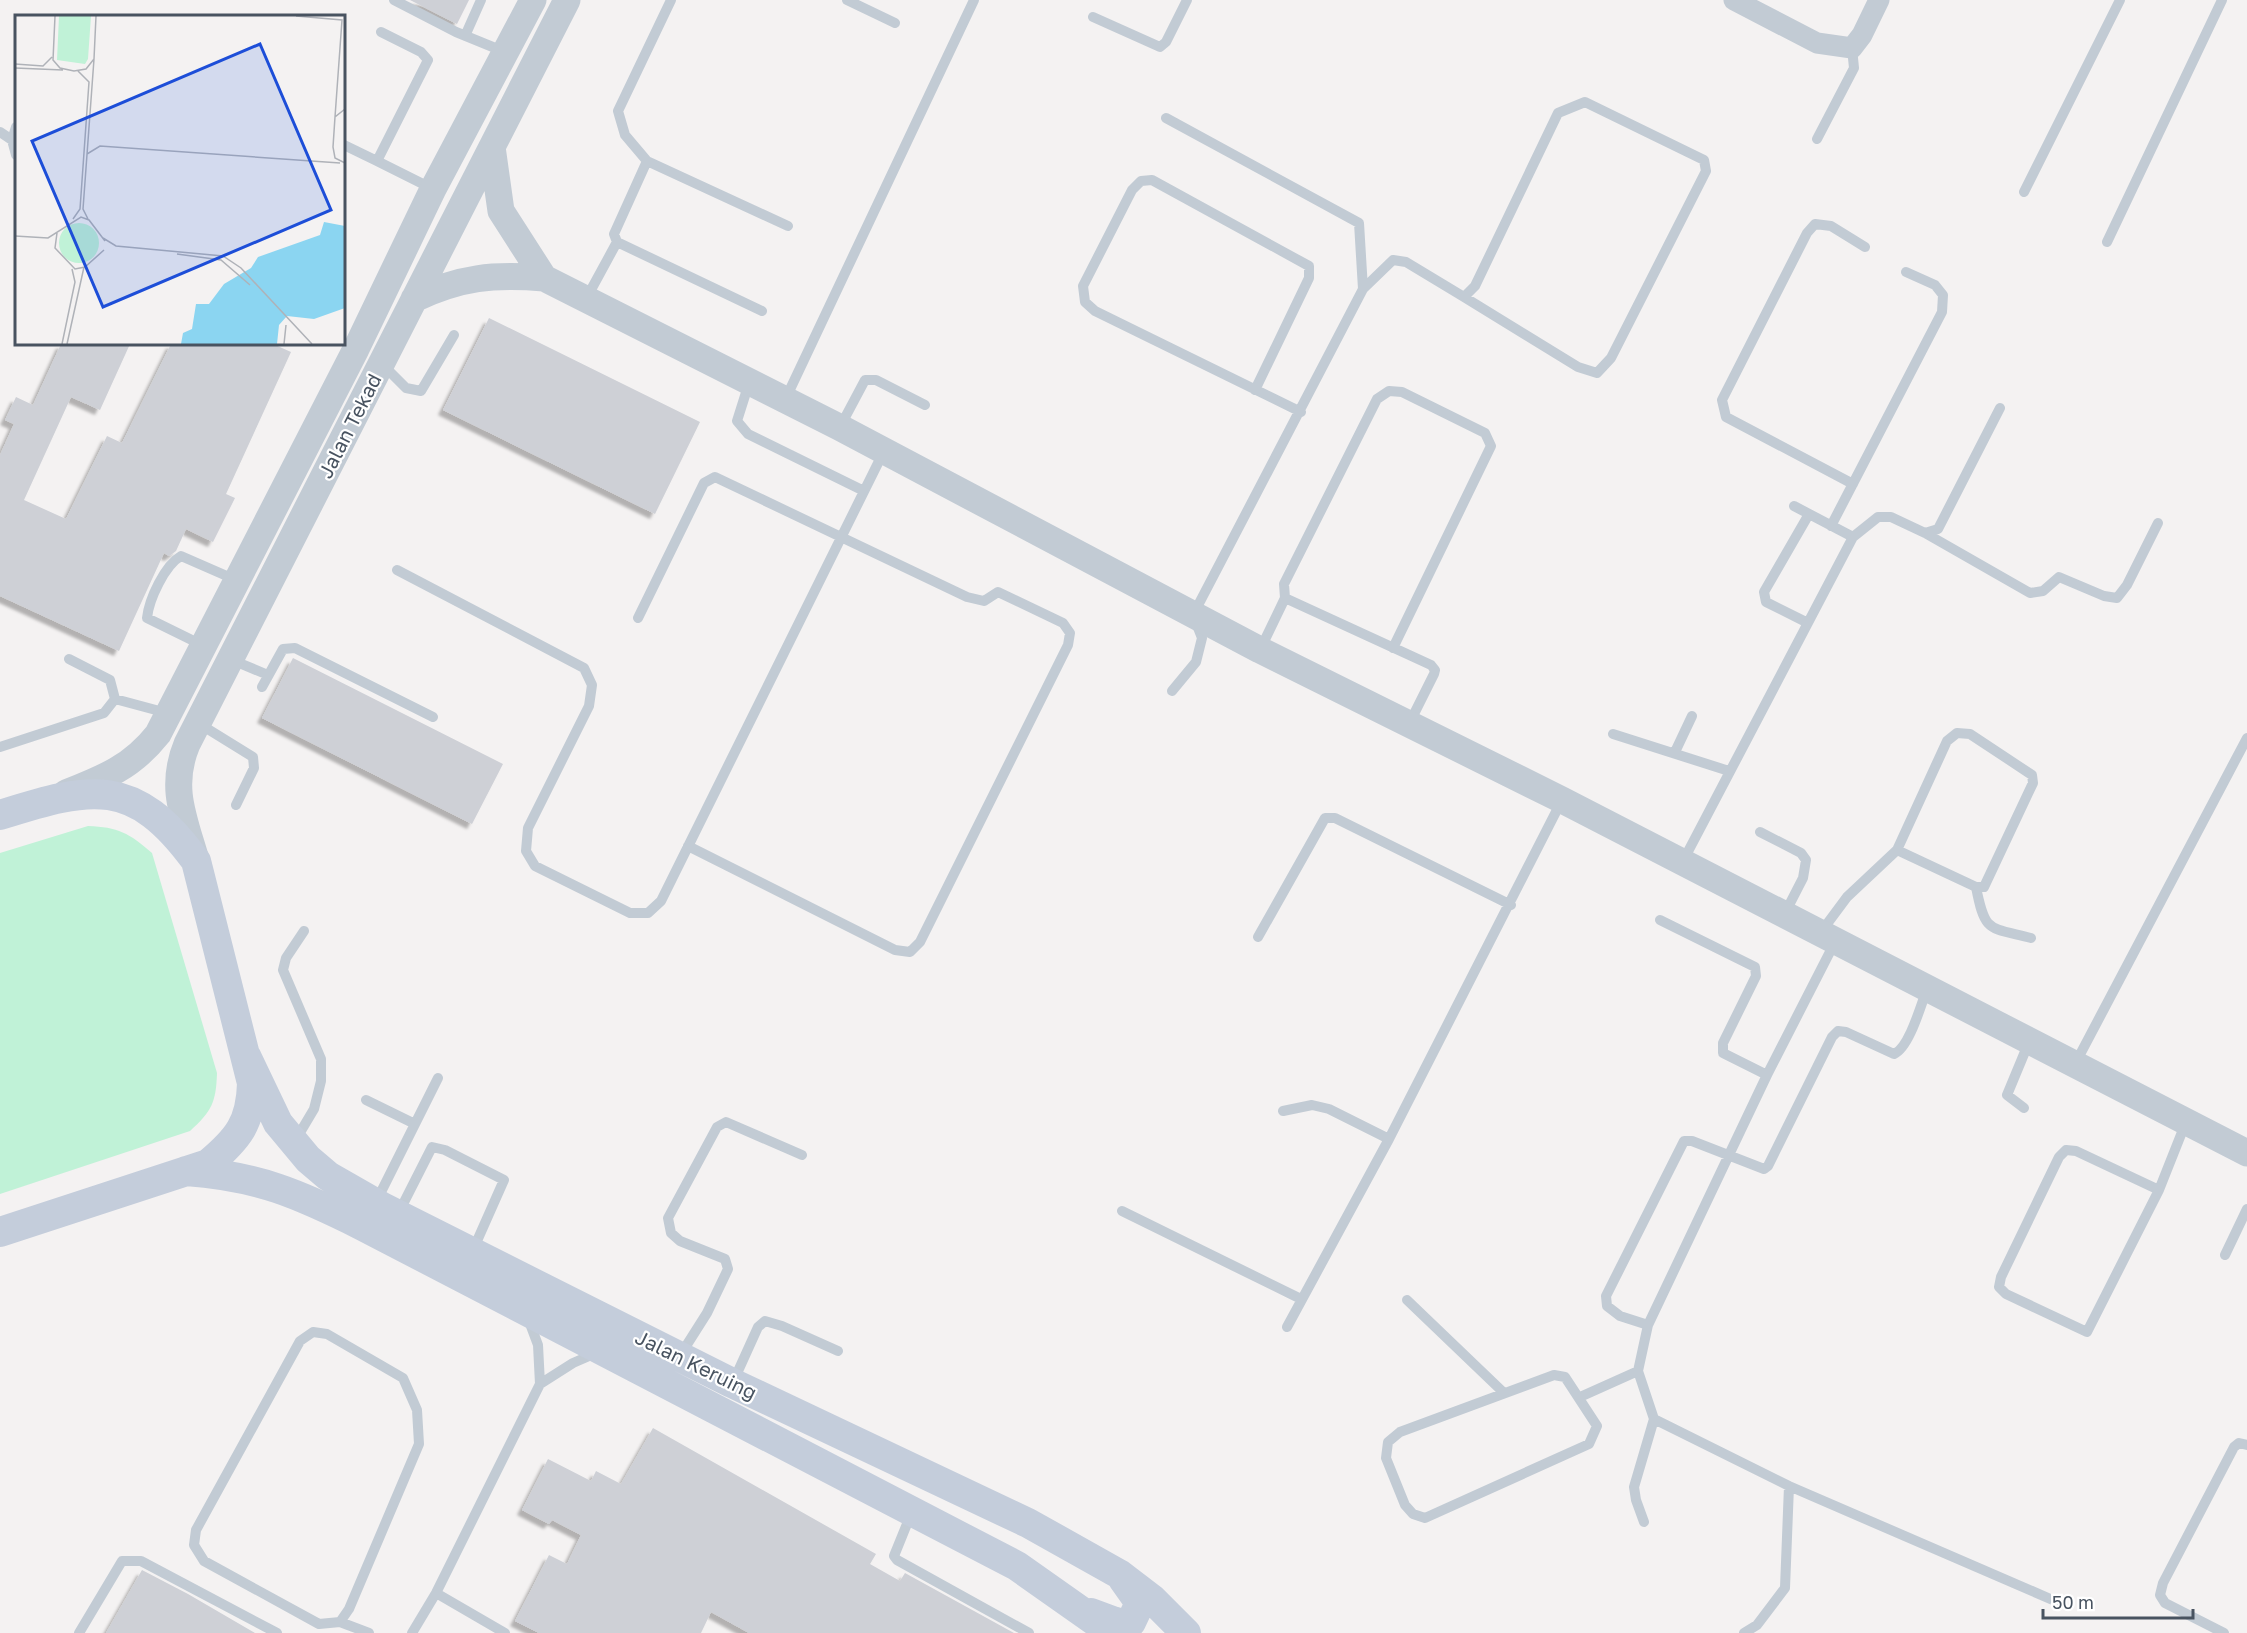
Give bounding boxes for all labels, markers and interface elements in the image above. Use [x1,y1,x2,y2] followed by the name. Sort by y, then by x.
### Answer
[15,15,345,345] inset map
[312,369,386,482] street label: Jalan Tekad
[632,1324,761,1404] street label: Jalan Keruing
[2043,1582,2193,1620] scale bar
[2052,1591,2094,1613] text: 50 m

